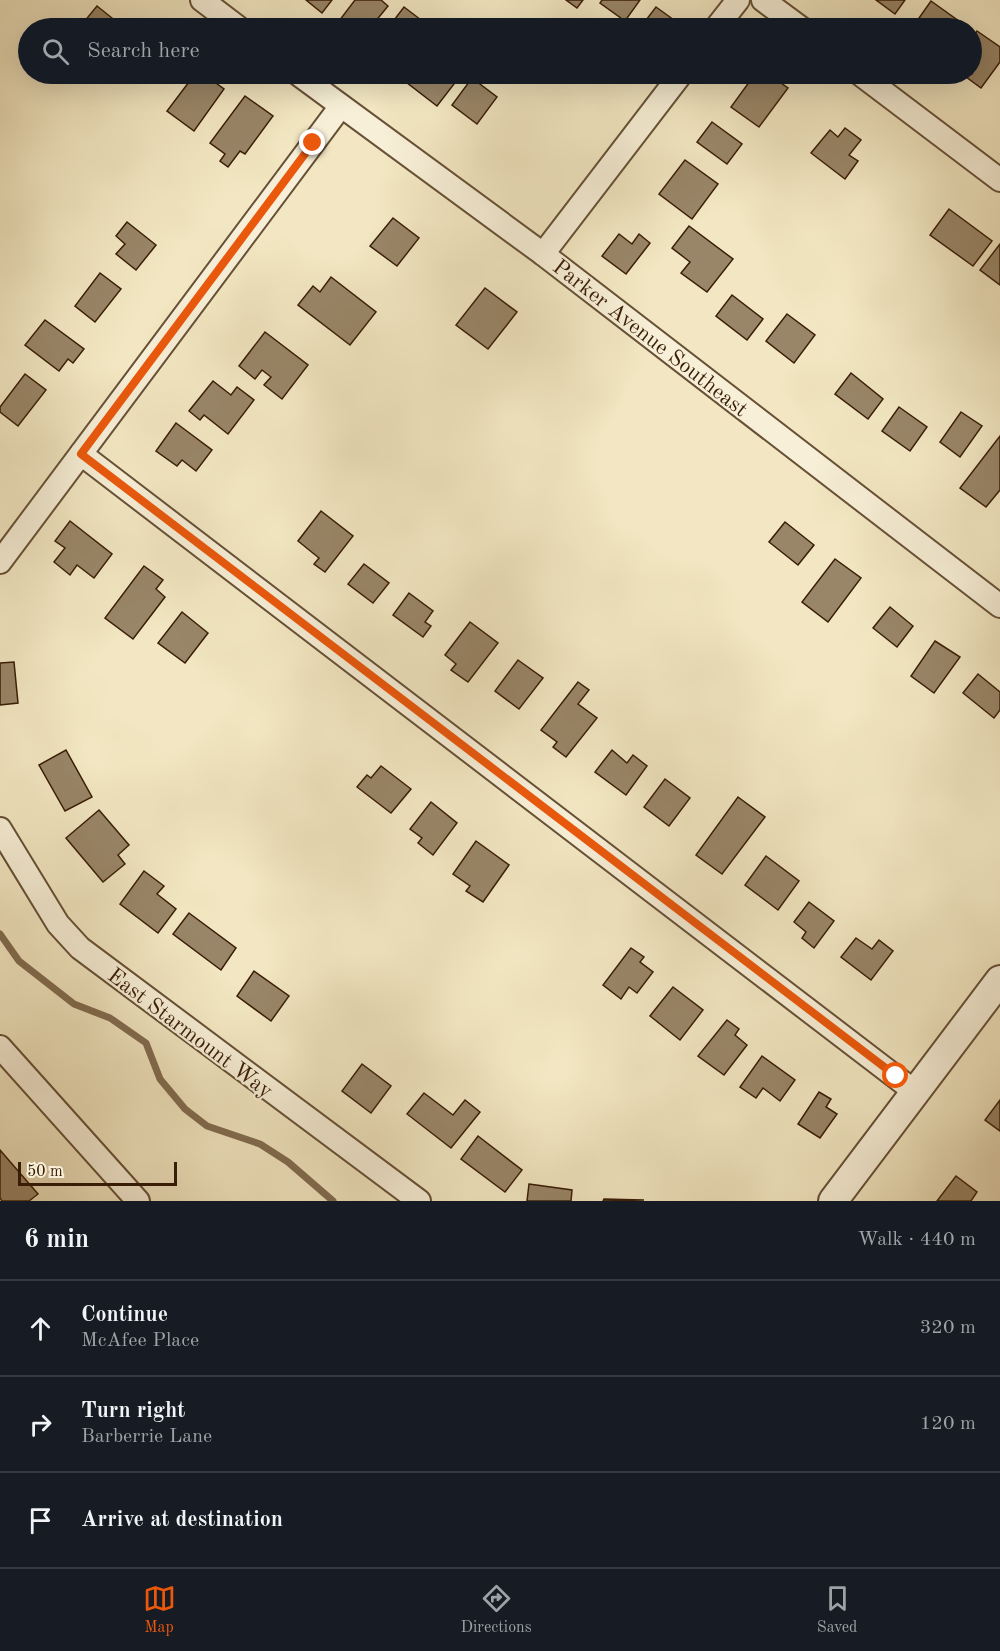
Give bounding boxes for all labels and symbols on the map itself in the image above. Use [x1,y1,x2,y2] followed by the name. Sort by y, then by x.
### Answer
[299,129,325,155] route end
[548,256,751,421] street label: Parker Avenue Southeast
[103,964,277,1103] street label: East Starmount Way
[882,1062,908,1088] route start
[18,1159,177,1186] scale bar

